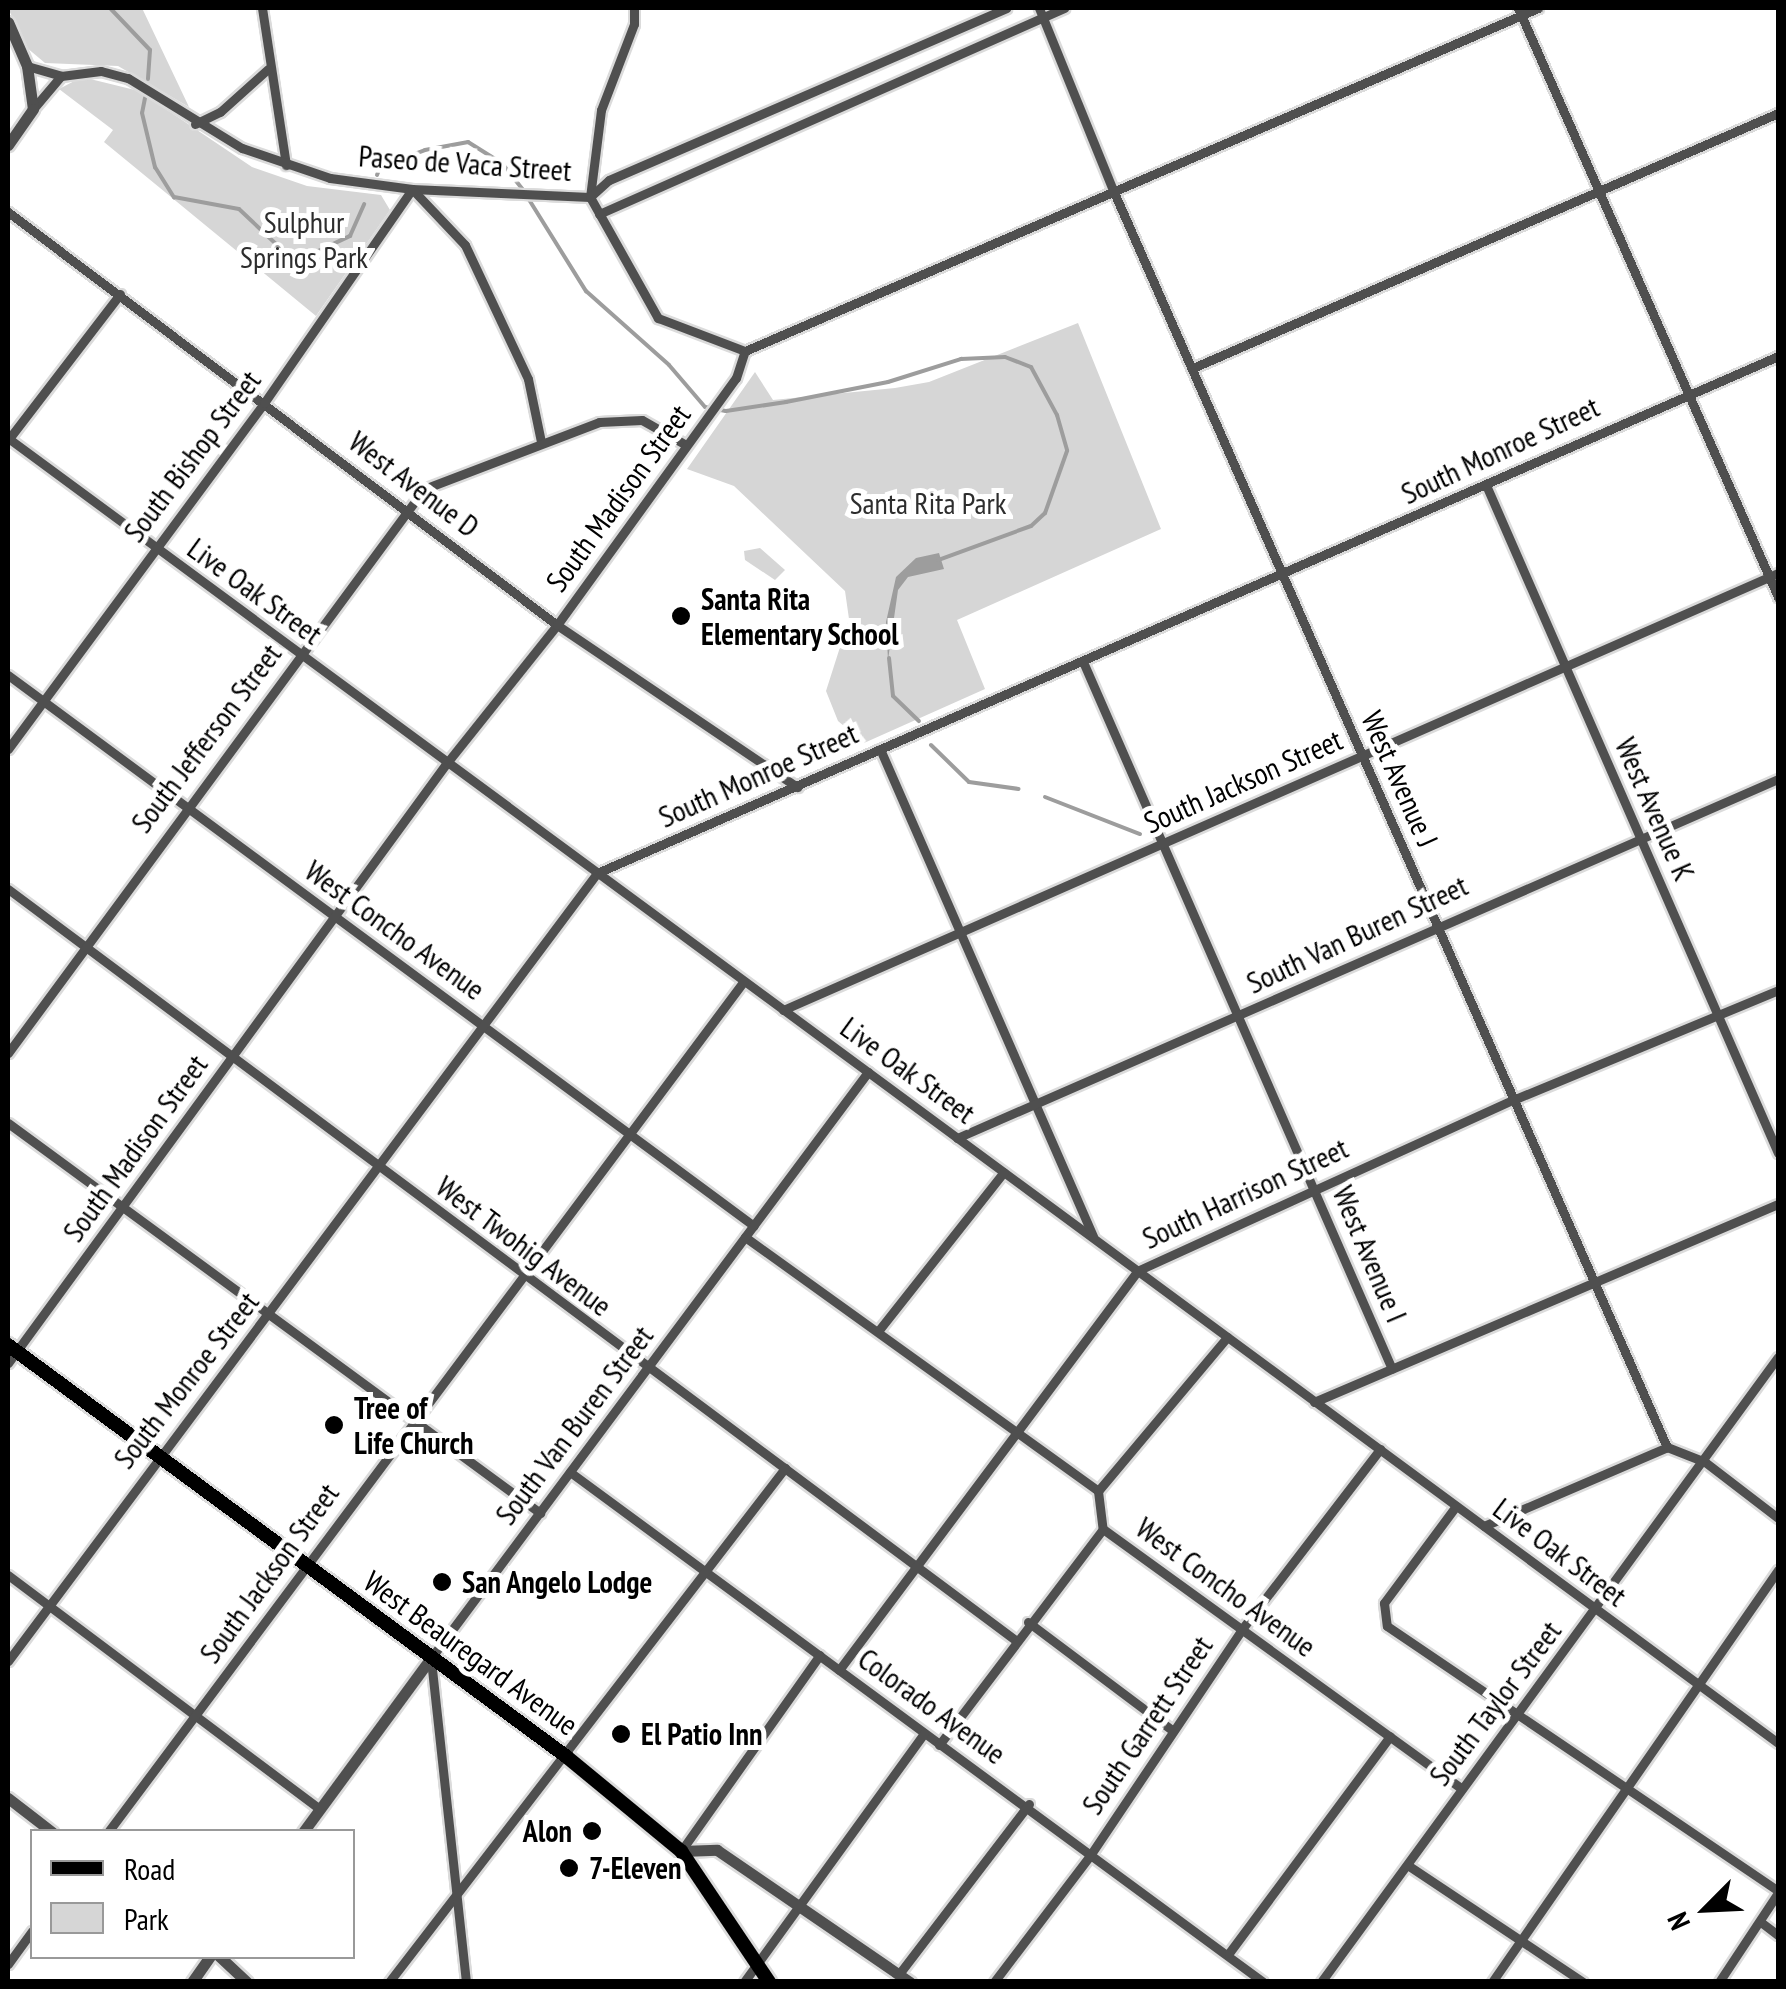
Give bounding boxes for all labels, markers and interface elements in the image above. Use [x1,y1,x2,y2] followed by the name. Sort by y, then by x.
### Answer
[357,138,573,188] street label: Paseo de Vaca Street
[240,204,368,274] park label: Sulphur Springs Park
[116,363,268,549] street label: South Bishop Street
[1395,388,1605,512] street label: South Monroe Street
[538,398,698,598] street label: South Madison Street
[342,423,486,545] street label: West Avenue D
[850,485,1006,521] park label: Santa Rita Park
[181,530,329,652] street label: Live Oak Street
[701,581,899,652] place label: Santa Rita Elementary School
[670,605,692,627] marker: Santa Rita Elementary School
[123,637,289,839] street label: South Jefferson Street
[1354,705,1446,853] street label: West Avenue J
[653,715,863,835] street label: South Monroe Street
[1138,721,1348,841] street label: South Jackson Street
[1607,732,1703,886] street label: West Avenue K
[298,852,492,1008] street label: West Concho Avenue
[1241,867,1473,1001] street label: South Van Buren Street
[834,1009,982,1131] street label: Live Oak Street
[55,1048,215,1248] street label: South Madison Street
[1137,1130,1353,1256] street label: South Harrison Street
[429,1168,619,1324] street label: West Twohig Avenue
[1325,1180,1415,1328] street label: West Avenue I
[106,1285,266,1475] street label: South Monroe Street
[487,1318,661,1532] street label: South Van Buren Street
[354,1390,474,1460] place label: Tree of Life Church
[323,1414,345,1436] marker: Tree of Life Church
[192,1476,346,1670] street label: South Jackson Street
[1486,1490,1634,1614] street label: Live Oak Street
[1129,1509,1323,1665] street label: West Concho Avenue
[357,1563,585,1743] street label: West Beauregard Avenue
[462,1564,653,1600] place label: San Angelo Lodge
[431,1571,453,1593] marker: San Angelo Lodge
[1421,1613,1569,1793] street label: South Taylor Street
[1074,1629,1220,1821] street label: South Garrett Street
[851,1640,1013,1772] street label: Colorado Avenue
[641,1716,762,1752] place label: El Patio Inn
[610,1723,632,1745] marker: El Patio Inn
[523,1813,572,1849] place label: Alon
[581,1820,603,1842] marker: Alon
[30,1829,355,1959] legend
[124,1849,175,1888] text: Road
[589,1850,682,1886] place label: 7-Eleven
[558,1857,580,1879] marker: 7-Eleven
[1656,1859,1756,1959] north arrow
[124,1899,169,1938] text: Park
[1658,1907,1698,1936] text: N

